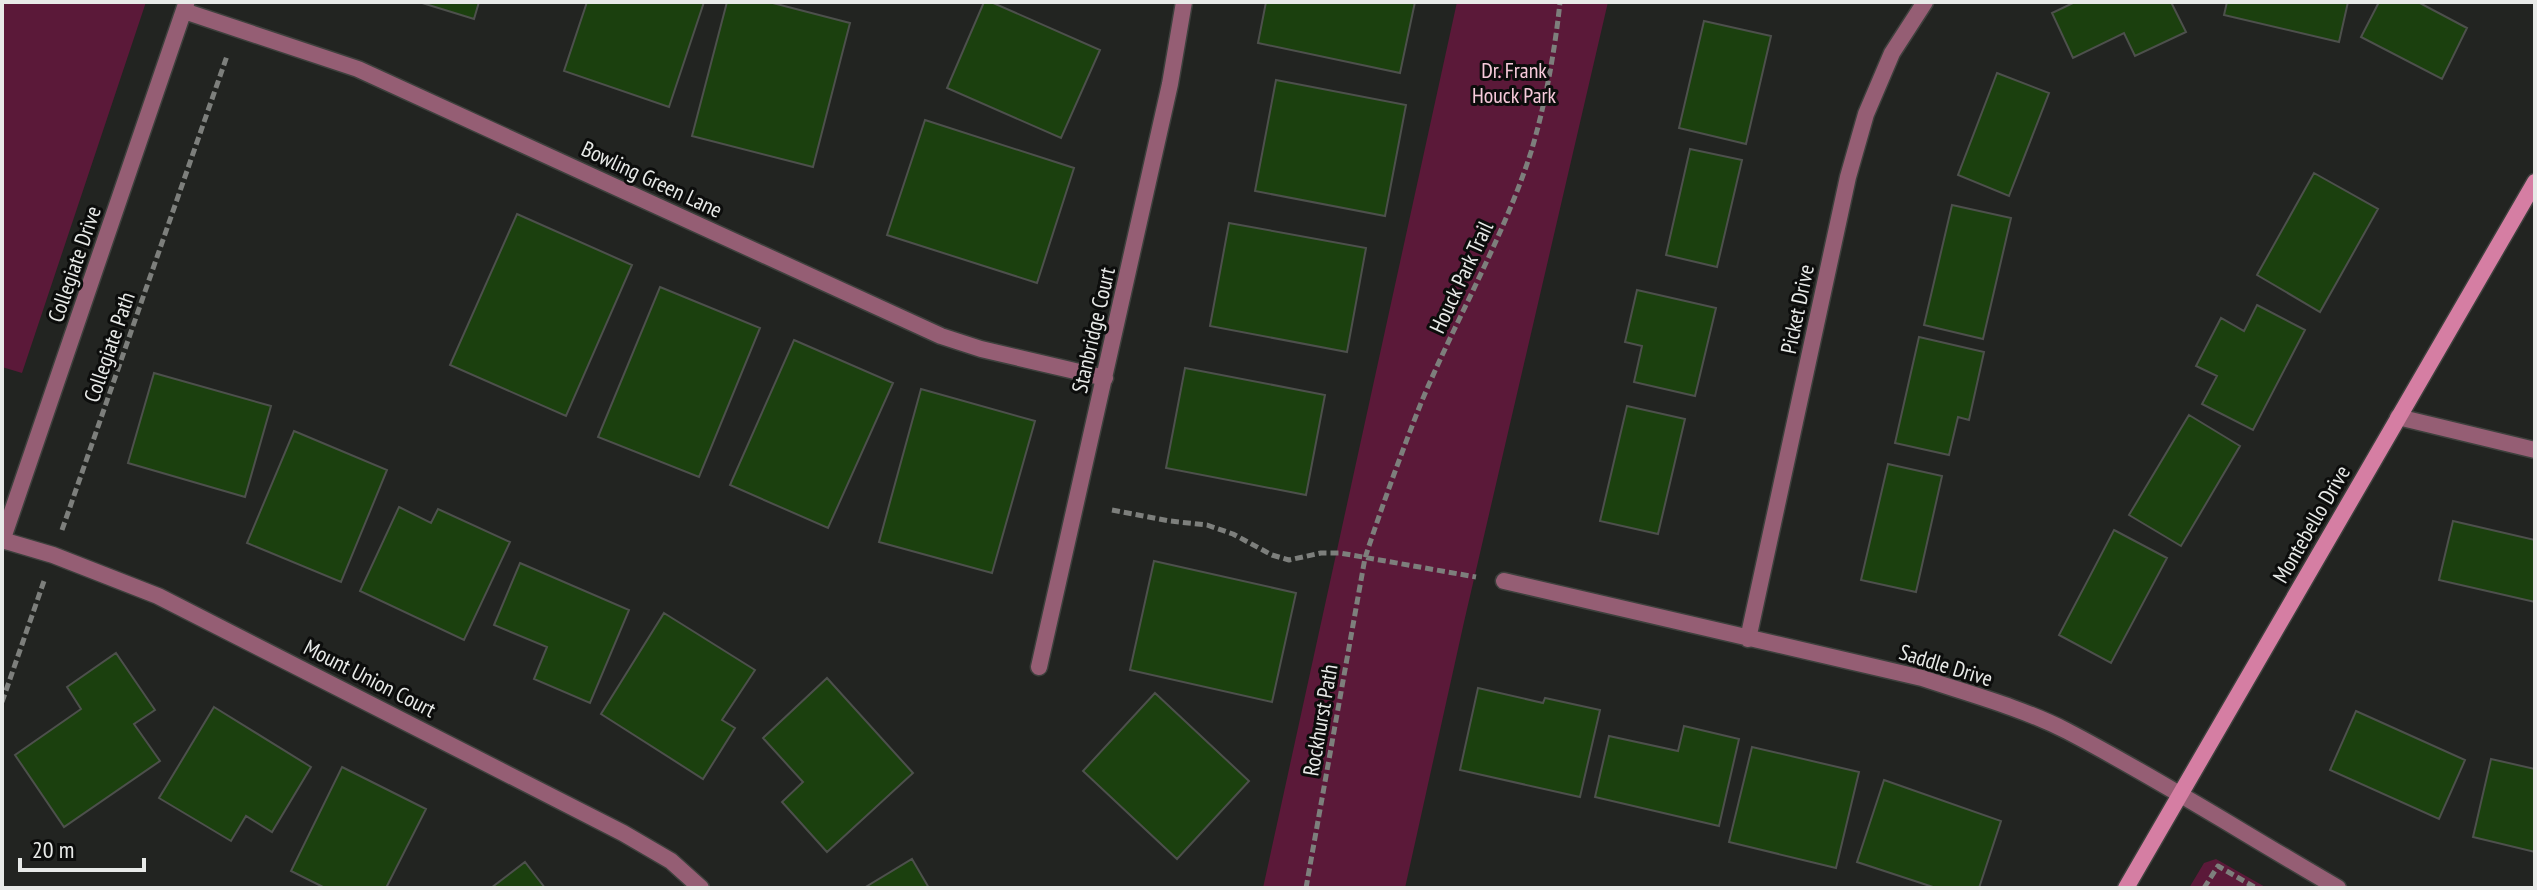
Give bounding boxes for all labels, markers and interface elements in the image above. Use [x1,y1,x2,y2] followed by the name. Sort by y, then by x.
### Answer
[1472,56,1556,109] park label: Dr. Frank Houck Park
[577,134,727,224] street label: Bowling Green Lane
[41,202,107,326] street label: Collegiate Drive
[1423,216,1499,337] street label: Houck Park Trail
[1774,262,1820,356] street label: Picket Drive
[1065,264,1121,396] street label: Stanbridge Court
[77,288,141,406] street label: Collegiate Path
[2266,460,2356,588] street label: Montebello Drive
[299,633,441,723] street label: Mount Union Court
[1896,638,1996,692] street label: Saddle Drive
[1296,662,1344,778] street label: Rockhurst Path
[20,822,144,872] scale bar
[32,834,74,865] text: 20 m

